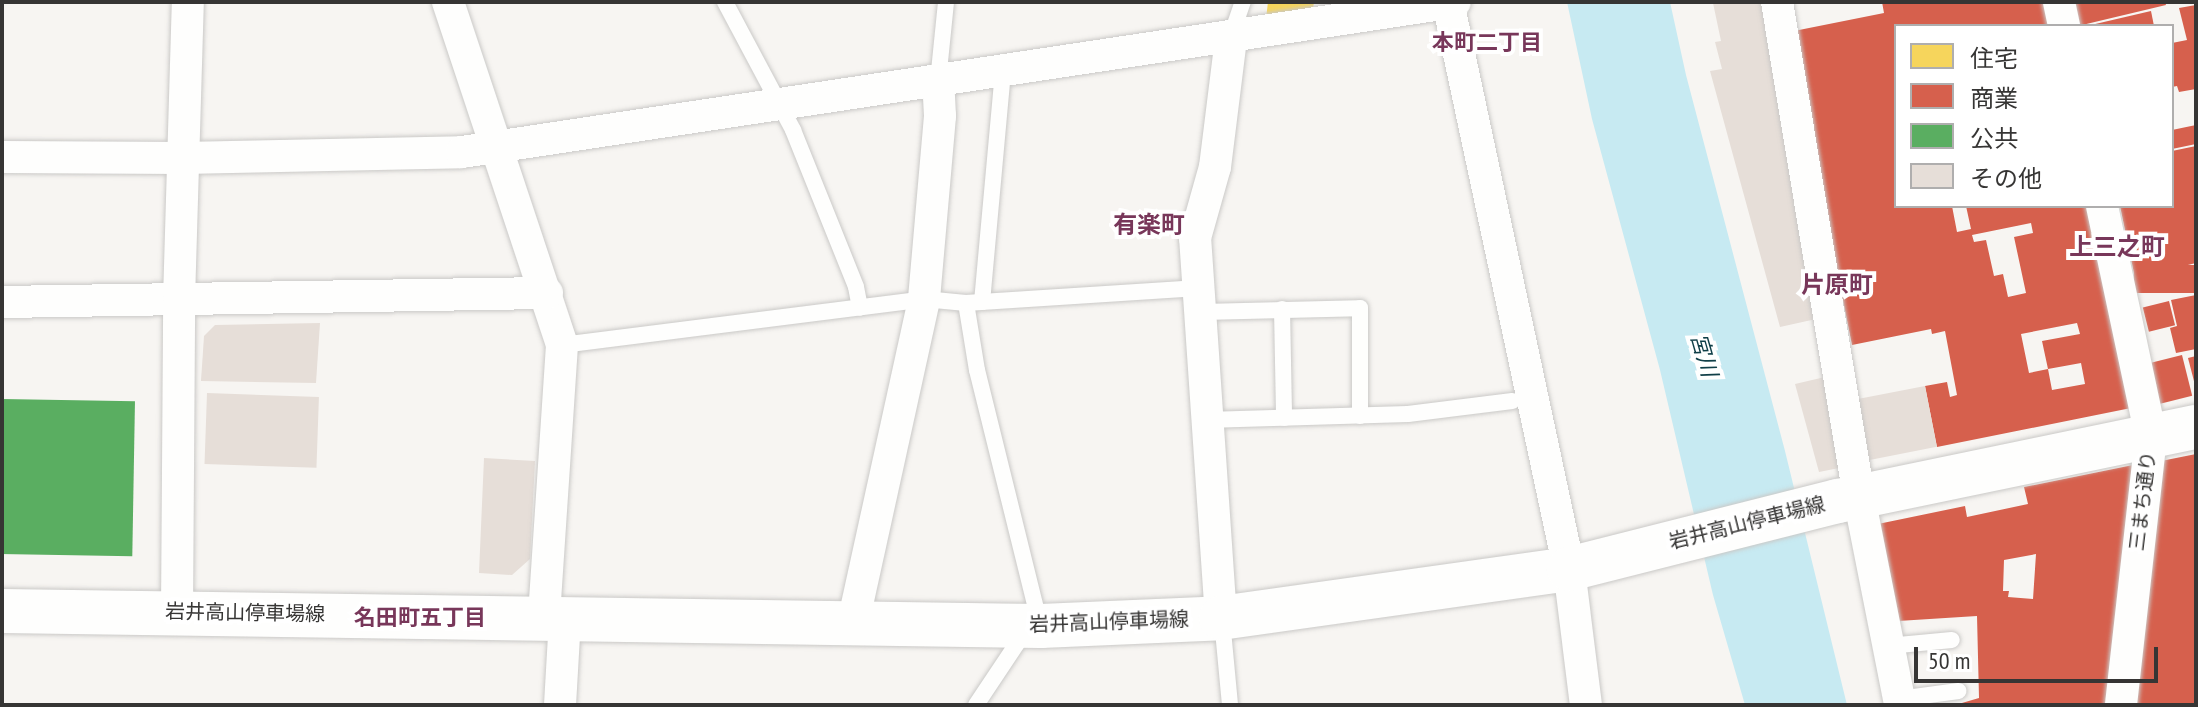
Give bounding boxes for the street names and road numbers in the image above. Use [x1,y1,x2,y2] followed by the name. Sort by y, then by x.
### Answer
[2125,450,2161,552] street label: 三まち通り
[1666,492,1828,554] street label: 岩井高山停車場線
[165,600,325,626] street label: 岩井高山停車場線
[1029,607,1189,637] street label: 岩井高山停車場線

